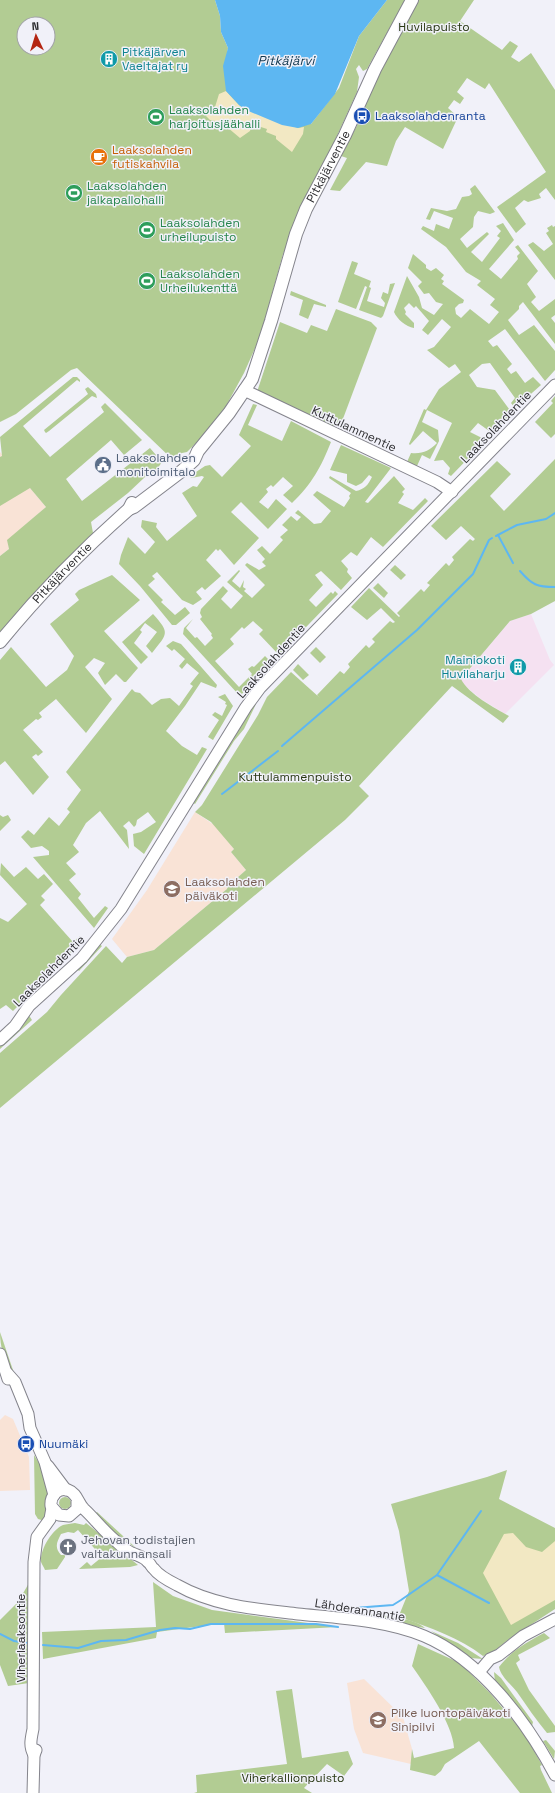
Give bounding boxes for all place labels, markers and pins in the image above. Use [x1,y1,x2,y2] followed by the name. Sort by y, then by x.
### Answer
[122,44,188,74] place label: Pitkäjärven Vaeltajat ry
[99,49,119,69] building icon: Pitkäjärven Vaeltajat ry
[169,102,260,132] place label: Laaksolahden harjoitusjäähalli
[352,106,372,126] bus stop icon: Laaksolahdenranta
[146,107,166,127] sports icon: Laaksolahden harjoitusjäähalli
[375,108,486,124] place label: Laaksolahdenranta
[112,142,192,172] place label: Laaksolahden futiskahvila
[89,147,109,167] cafe icon: Laaksolahden futiskahvila
[86,178,167,208] place label: Laaksolahden jalkapallohalli
[64,183,84,203] sports icon: Laaksolahden jalkapallohalli
[160,215,240,245] place label: Laaksolahden urheilupuisto
[137,220,157,240] sports icon: Laaksolahden urheilupuisto
[160,266,240,296] place label: Laaksolahden Urheilukenttä
[137,271,157,291] sports icon: Laaksolahden Urheilukenttä
[116,450,196,480] place label: Laaksolahden monitoimitalo
[93,455,113,475] public building icon: Laaksolahden monitoimitalo
[441,652,505,682] place label: Mainiokoti Huvilaharju
[508,657,528,677] building icon: Mainiokoti Huvilaharju
[185,874,265,904] place label: Laaksolahden päiväkoti
[162,879,182,899] school or university icon: Laaksolahden päiväkoti
[16,1434,36,1454] bus stop icon: Nuumäki
[39,1436,88,1452] place label: Nuumäki
[81,1532,195,1562] place label: Jehovan todistajien valtakunnansali
[58,1537,78,1557] church icon: Jehovan todistajien valtakunnansali
[391,1705,511,1735] place label: Pilke luontopäiväkoti Sinipilvi
[368,1710,388,1730] school or university icon: Pilke luontopäiväkoti Sinipilvi

